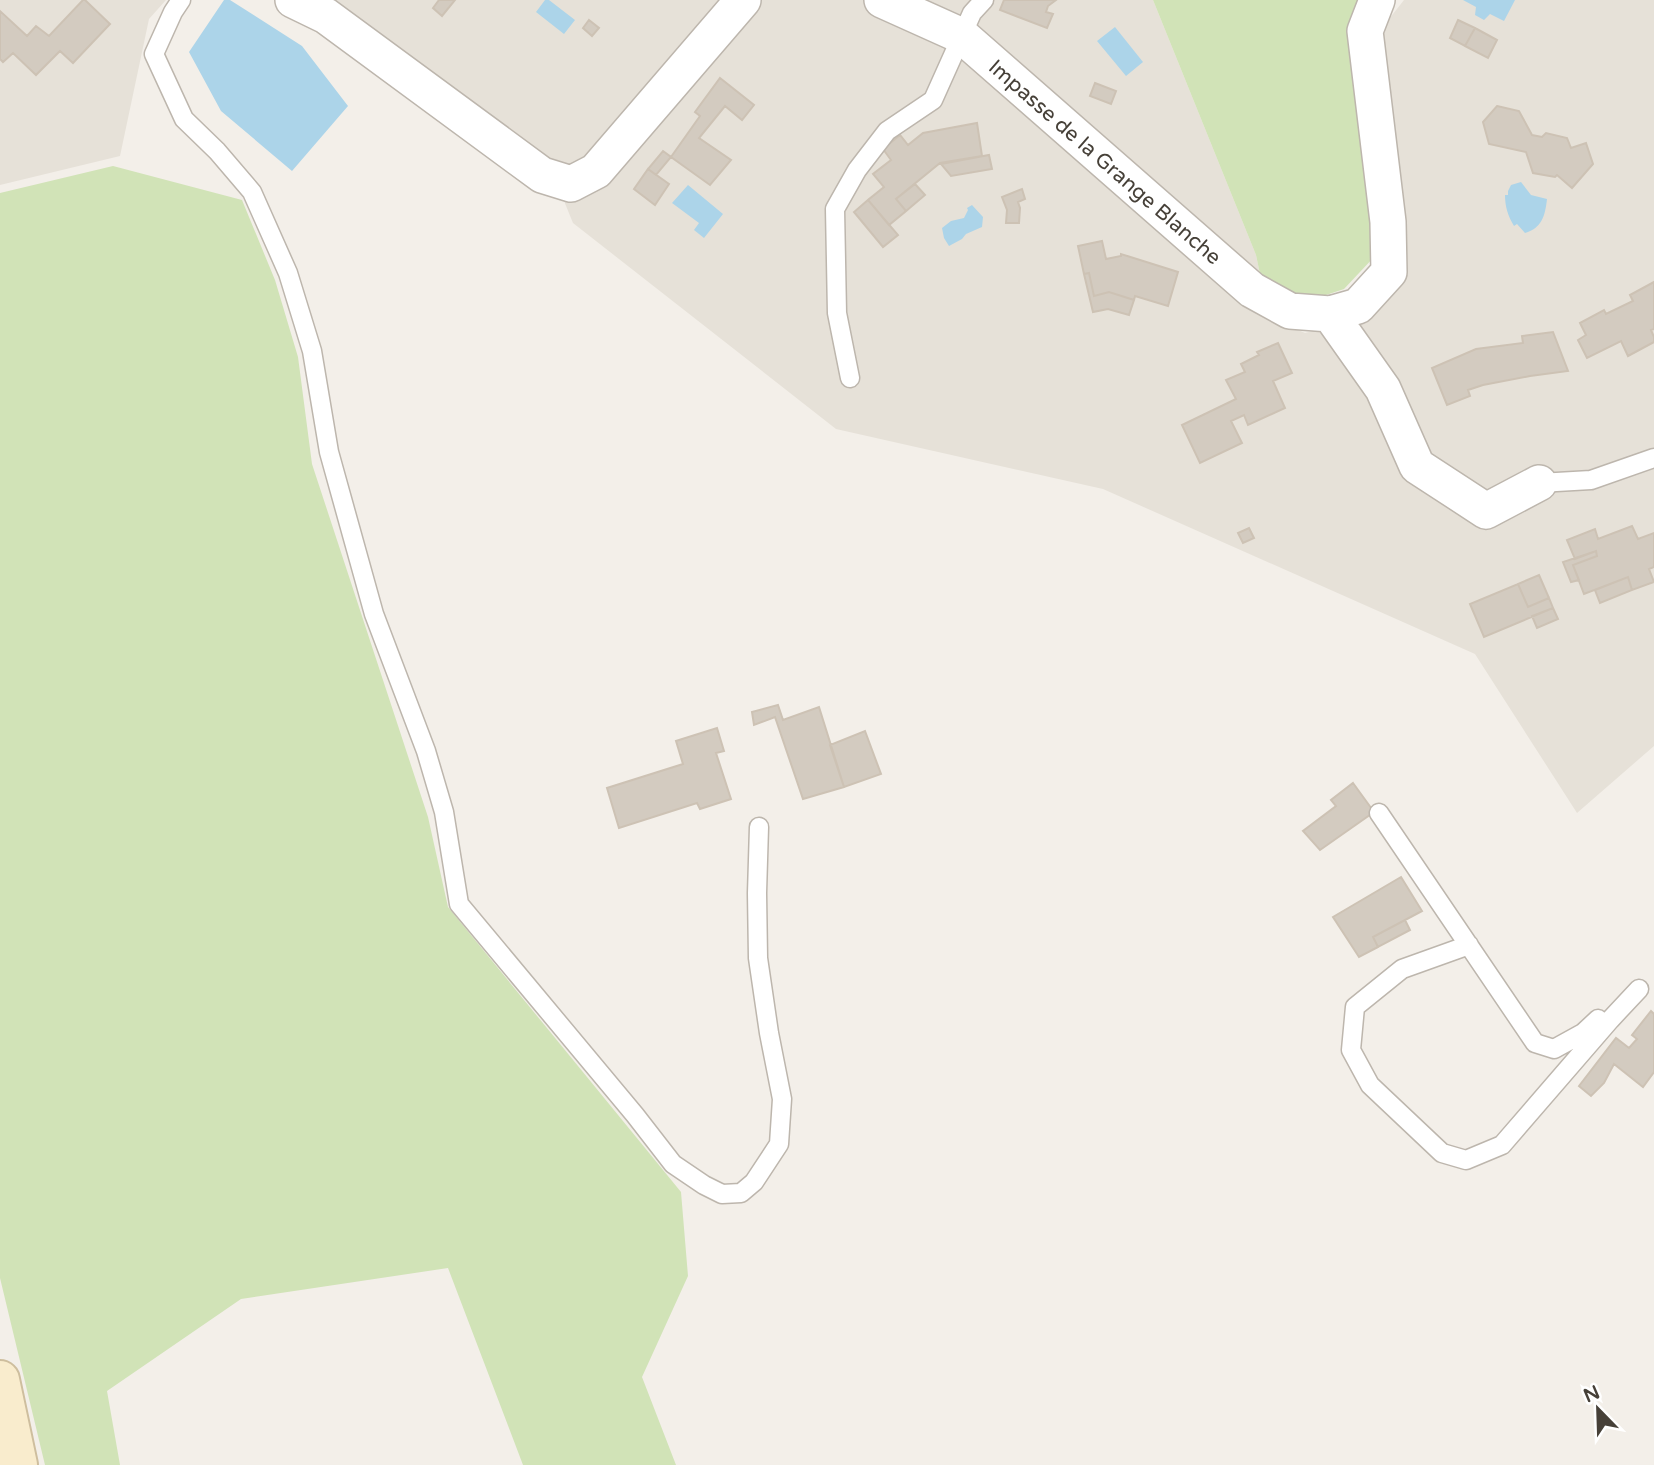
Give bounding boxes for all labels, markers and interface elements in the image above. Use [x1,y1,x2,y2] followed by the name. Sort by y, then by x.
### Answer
[983,55,1226,270] street label: Impasse de la Grange Blanche
[1563,1374,1633,1444] north arrow
[1580,1381,1603,1407] text: N

